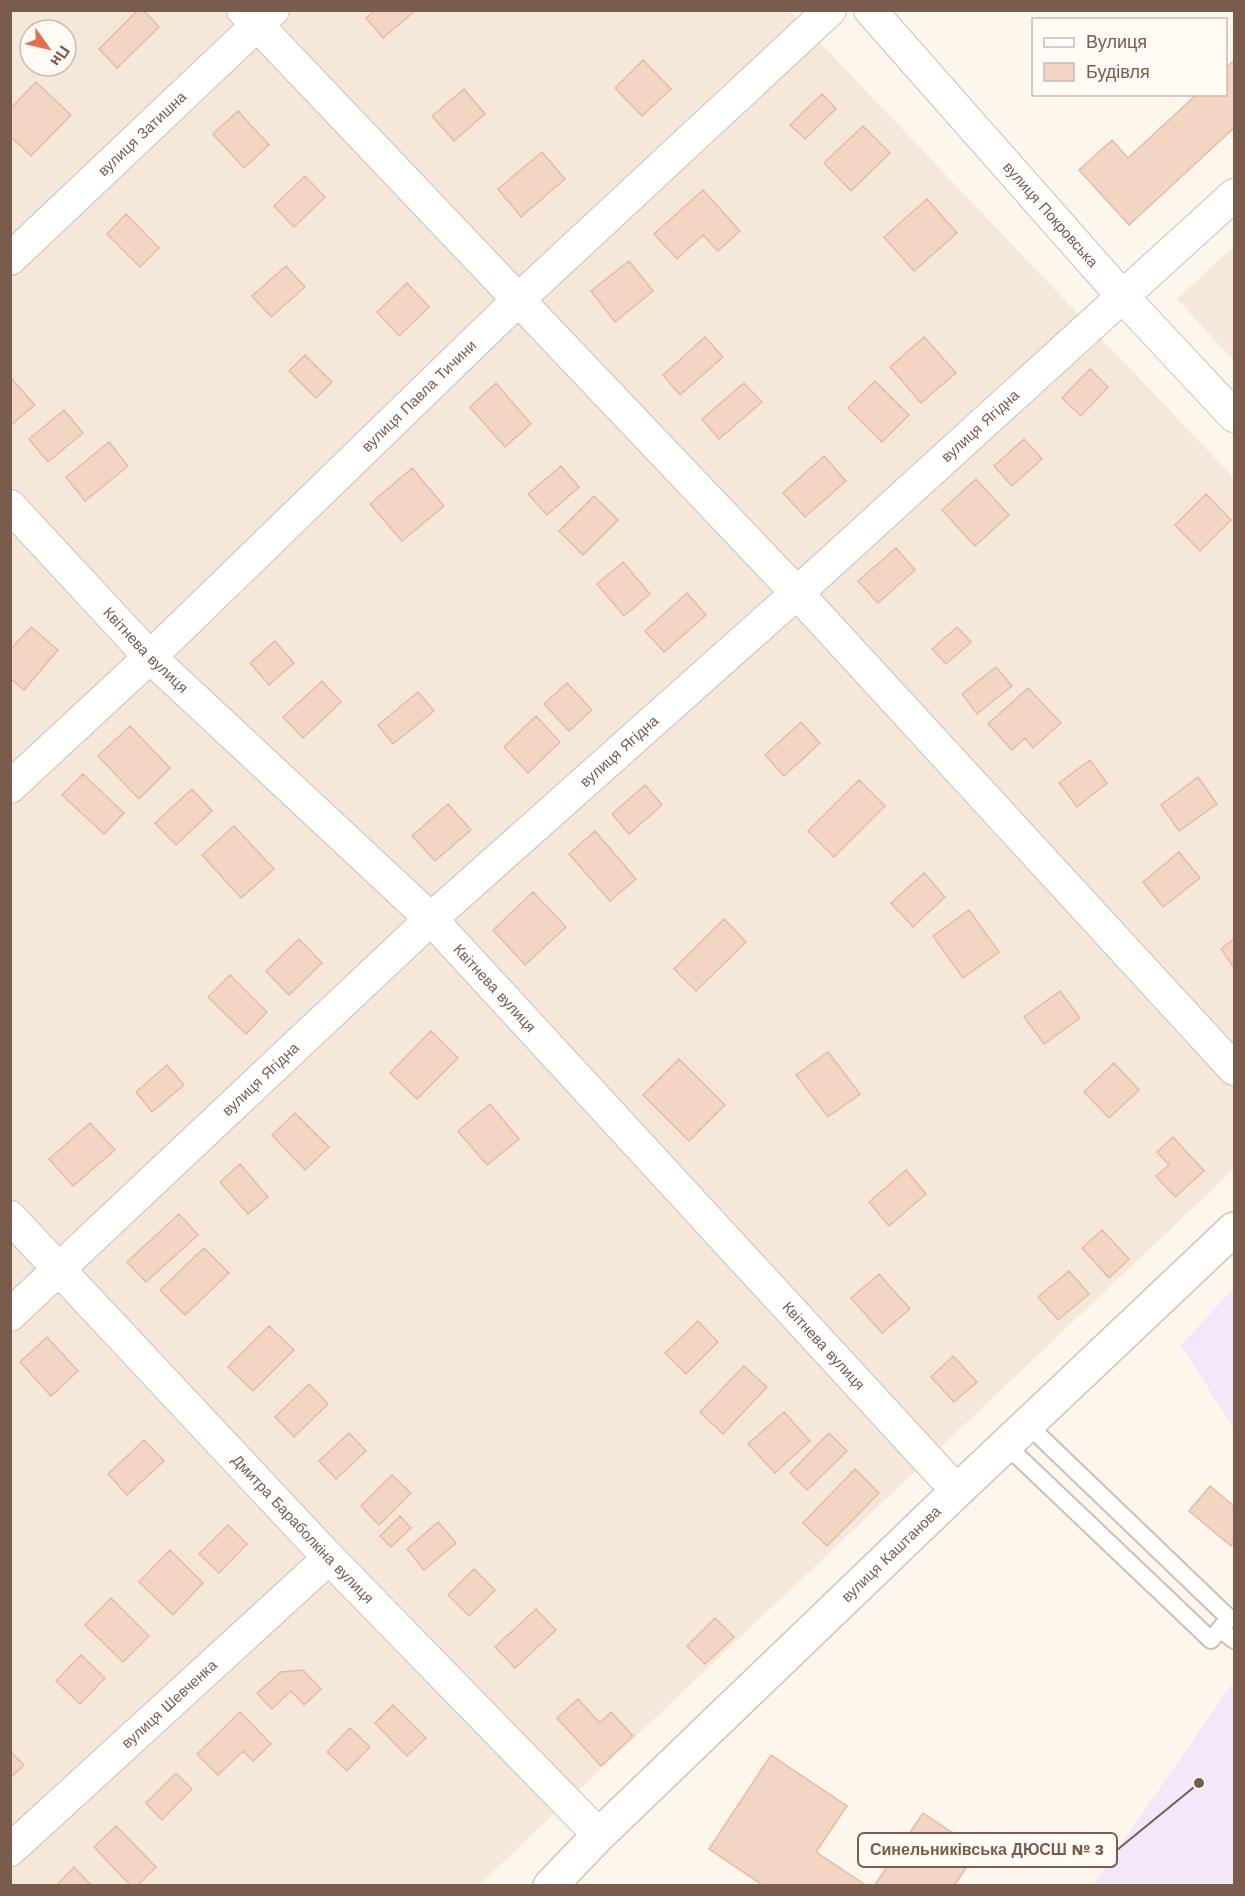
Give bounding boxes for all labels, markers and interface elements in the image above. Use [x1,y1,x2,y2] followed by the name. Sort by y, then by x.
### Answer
[18,18,78,78] north arrow
[1032,18,1227,96] legend
[1086,31,1147,52] text: Вулиця
[46,42,74,70] text: Пн
[1086,61,1150,82] text: Будівля
[94,87,191,180] street label: вулиця Затишна
[999,158,1102,272] street label: вулиця Покровська
[358,336,480,456] street label: вулиця Павла Тичини
[938,386,1023,466] street label: вулиця Ягідна
[99,603,192,697] street label: Квітнева вулиця
[576,711,663,791] street label: вулиця Ягідна
[449,940,540,1036] street label: Квітнева вулиця
[218,1038,303,1120] street label: вулиця Ягідна
[778,1298,869,1394] street label: Квітнева вулиця
[228,1451,377,1607] street label: Дмитра Бараболкіна вулиця
[838,1502,945,1606] street label: вулиця Каштанова
[118,1656,221,1752] street label: вулиця Шевченка
[858,1833,1117,1867] callout: Синельниківська ДЮСШ № 3
[870,1840,1104,1859] text: Синельниківська ДЮСШ № 3

